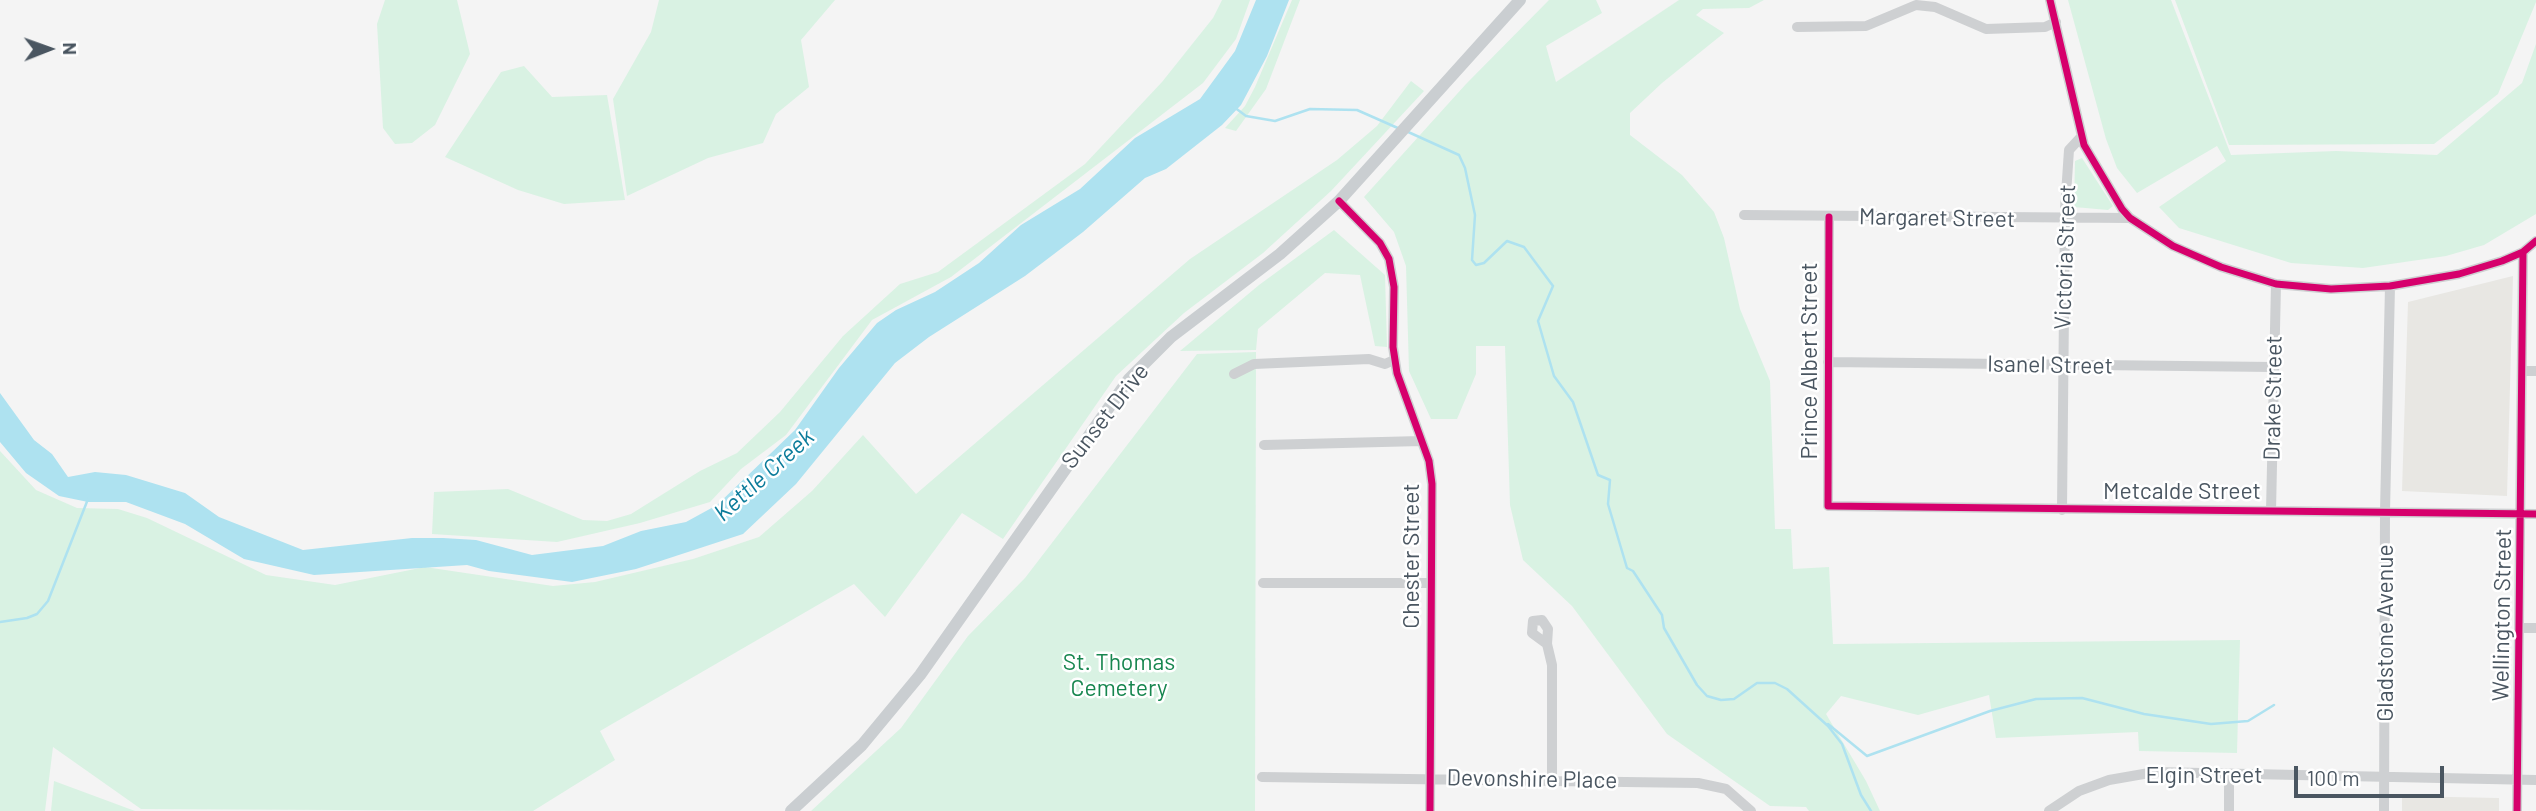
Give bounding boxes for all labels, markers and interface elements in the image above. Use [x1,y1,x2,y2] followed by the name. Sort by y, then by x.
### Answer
[14,14,84,84] north arrow
[59,42,82,55] text: N
[2049,184,2081,330] street label: Victoria Street
[1859,203,2015,233] street label: Margaret Street
[1795,262,1823,460] street label: Prince Albert Street
[2258,335,2288,461] street label: Drake Street
[1987,350,2113,380] street label: Isanel Street
[1055,358,1155,474] street label: Sunset Drive
[708,423,820,527] water label: Kettle Creek
[2103,477,2261,505] street label: Metcalde Street
[1397,483,1425,629] street label: Chester Street
[2487,528,2517,702] street label: Wellington Street
[2371,544,2399,722] street label: Gladstone Avenue
[1063,648,1175,702] park label: St. Thomas Cemetery
[2298,752,2448,796] scale bar
[2145,761,2263,789] street label: Elgin Street
[1446,764,1618,794] street label: Devonshire Place
[2307,765,2360,790] text: 100 m

